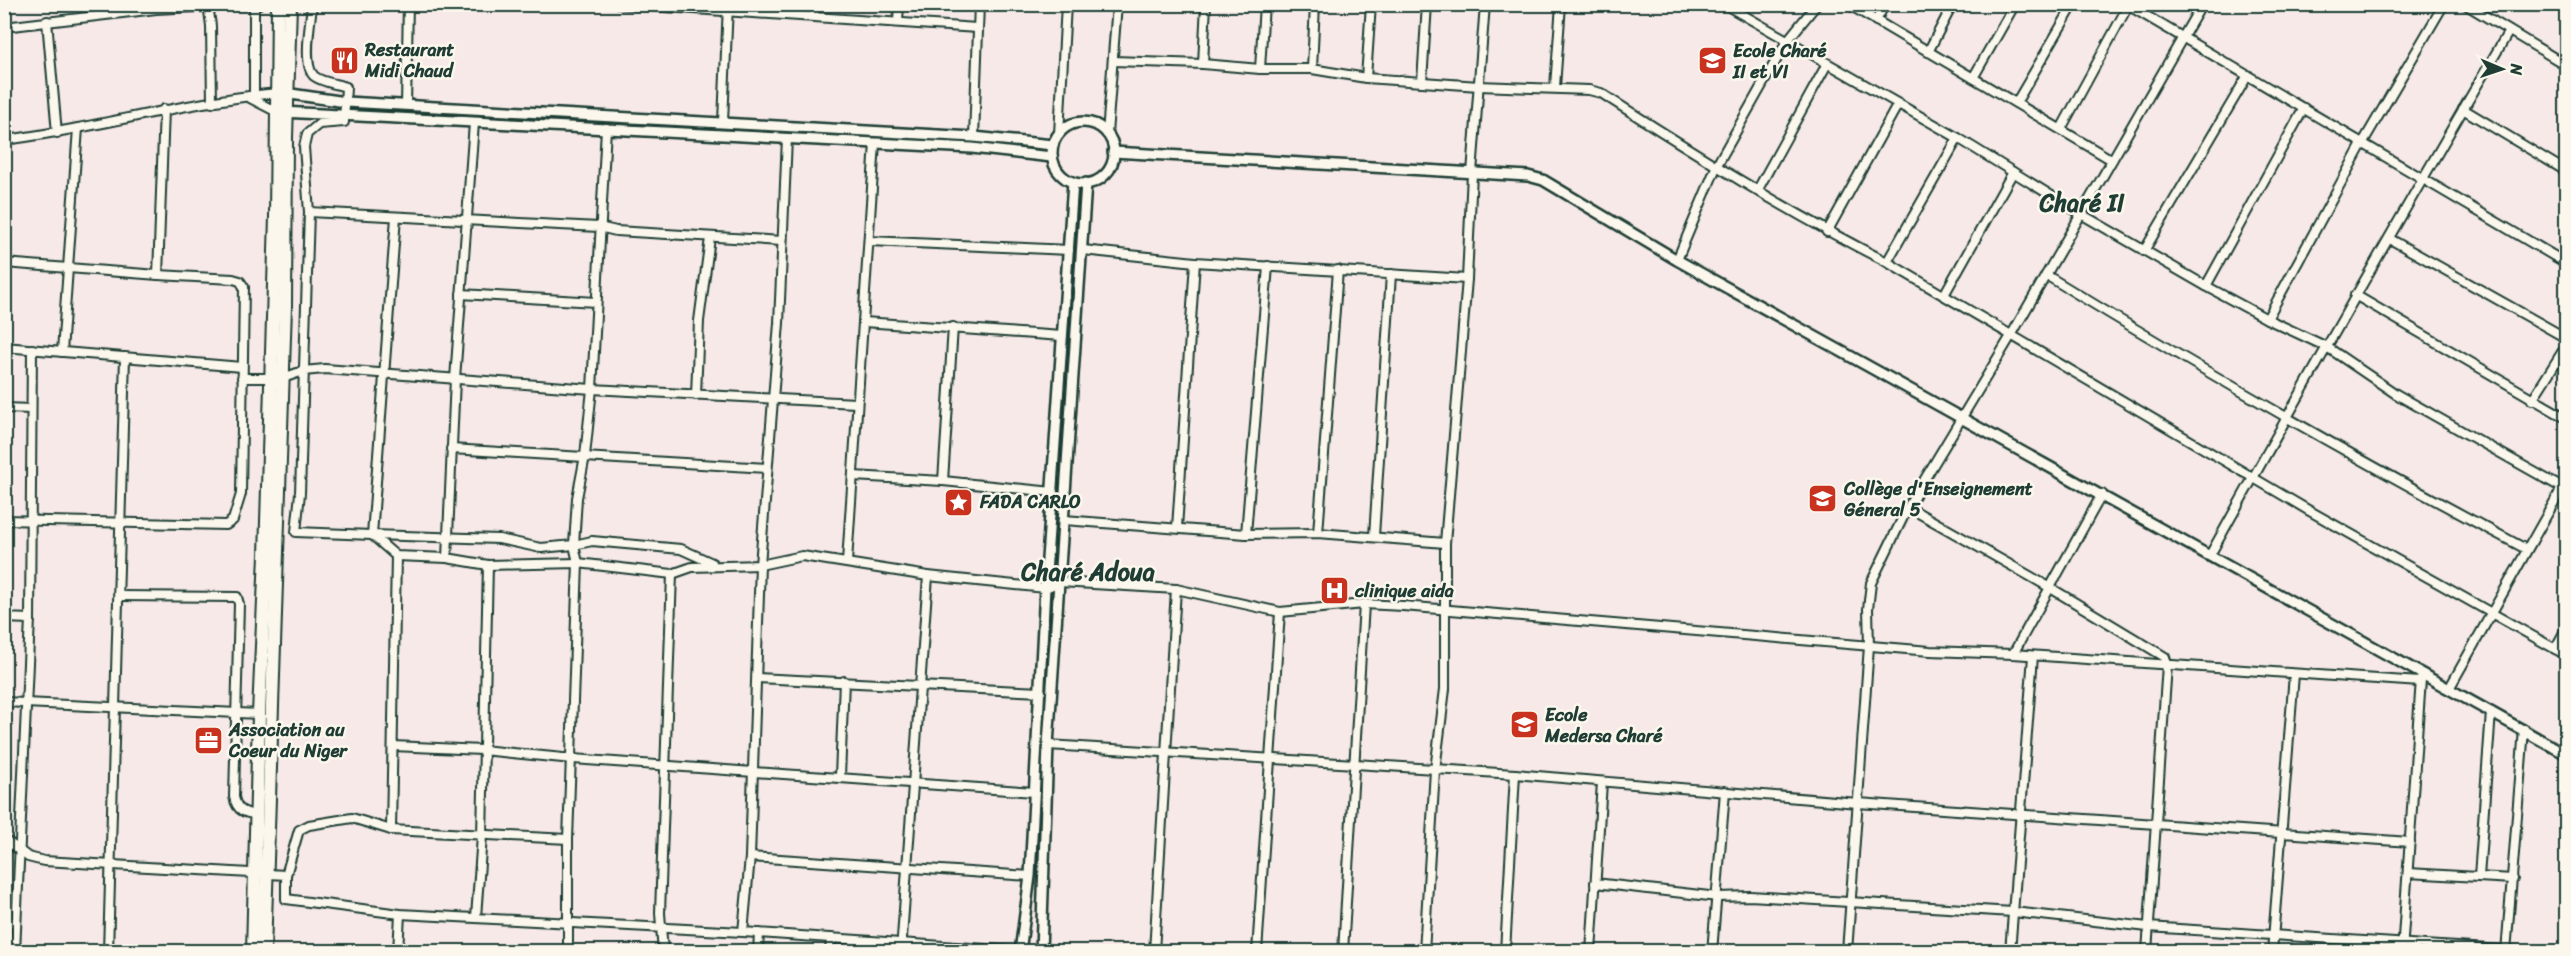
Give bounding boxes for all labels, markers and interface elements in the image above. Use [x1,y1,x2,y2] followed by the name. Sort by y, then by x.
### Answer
[364,34,454,87] place label: Restaurant Midi Chaud
[1732,35,1827,88] place label: Ecole Charé II et VI
[2472,39,2532,99] north arrow
[328,44,360,76] restaurant icon: Restaurant Midi Chaud
[1696,45,1728,77] school or university icon: Ecole Charé II et VI
[2502,62,2531,76] text: N
[2039,182,2125,224] district label: Charé II
[1843,473,2033,526] place label: Collège d'Enseignement Géneral 5
[1807,483,1839,515] school or university icon: Collège d'Enseignement Géneral 5
[943,486,975,518] place icon: FADA CARLO
[979,486,1081,518] place label: FADA CARLO
[1020,551,1155,593] district label: Charé Adoua
[1318,575,1350,607] hospital icon: clinique aida
[1354,575,1454,607] place label: clinique aida
[1544,699,1663,752] place label: Ecole Medersa Charé
[1508,709,1540,741] school or university icon: Ecole Medersa Charé
[228,714,348,767] place label: Association au Coeur du Niger
[192,724,224,756] office icon: Association au Coeur du Niger

